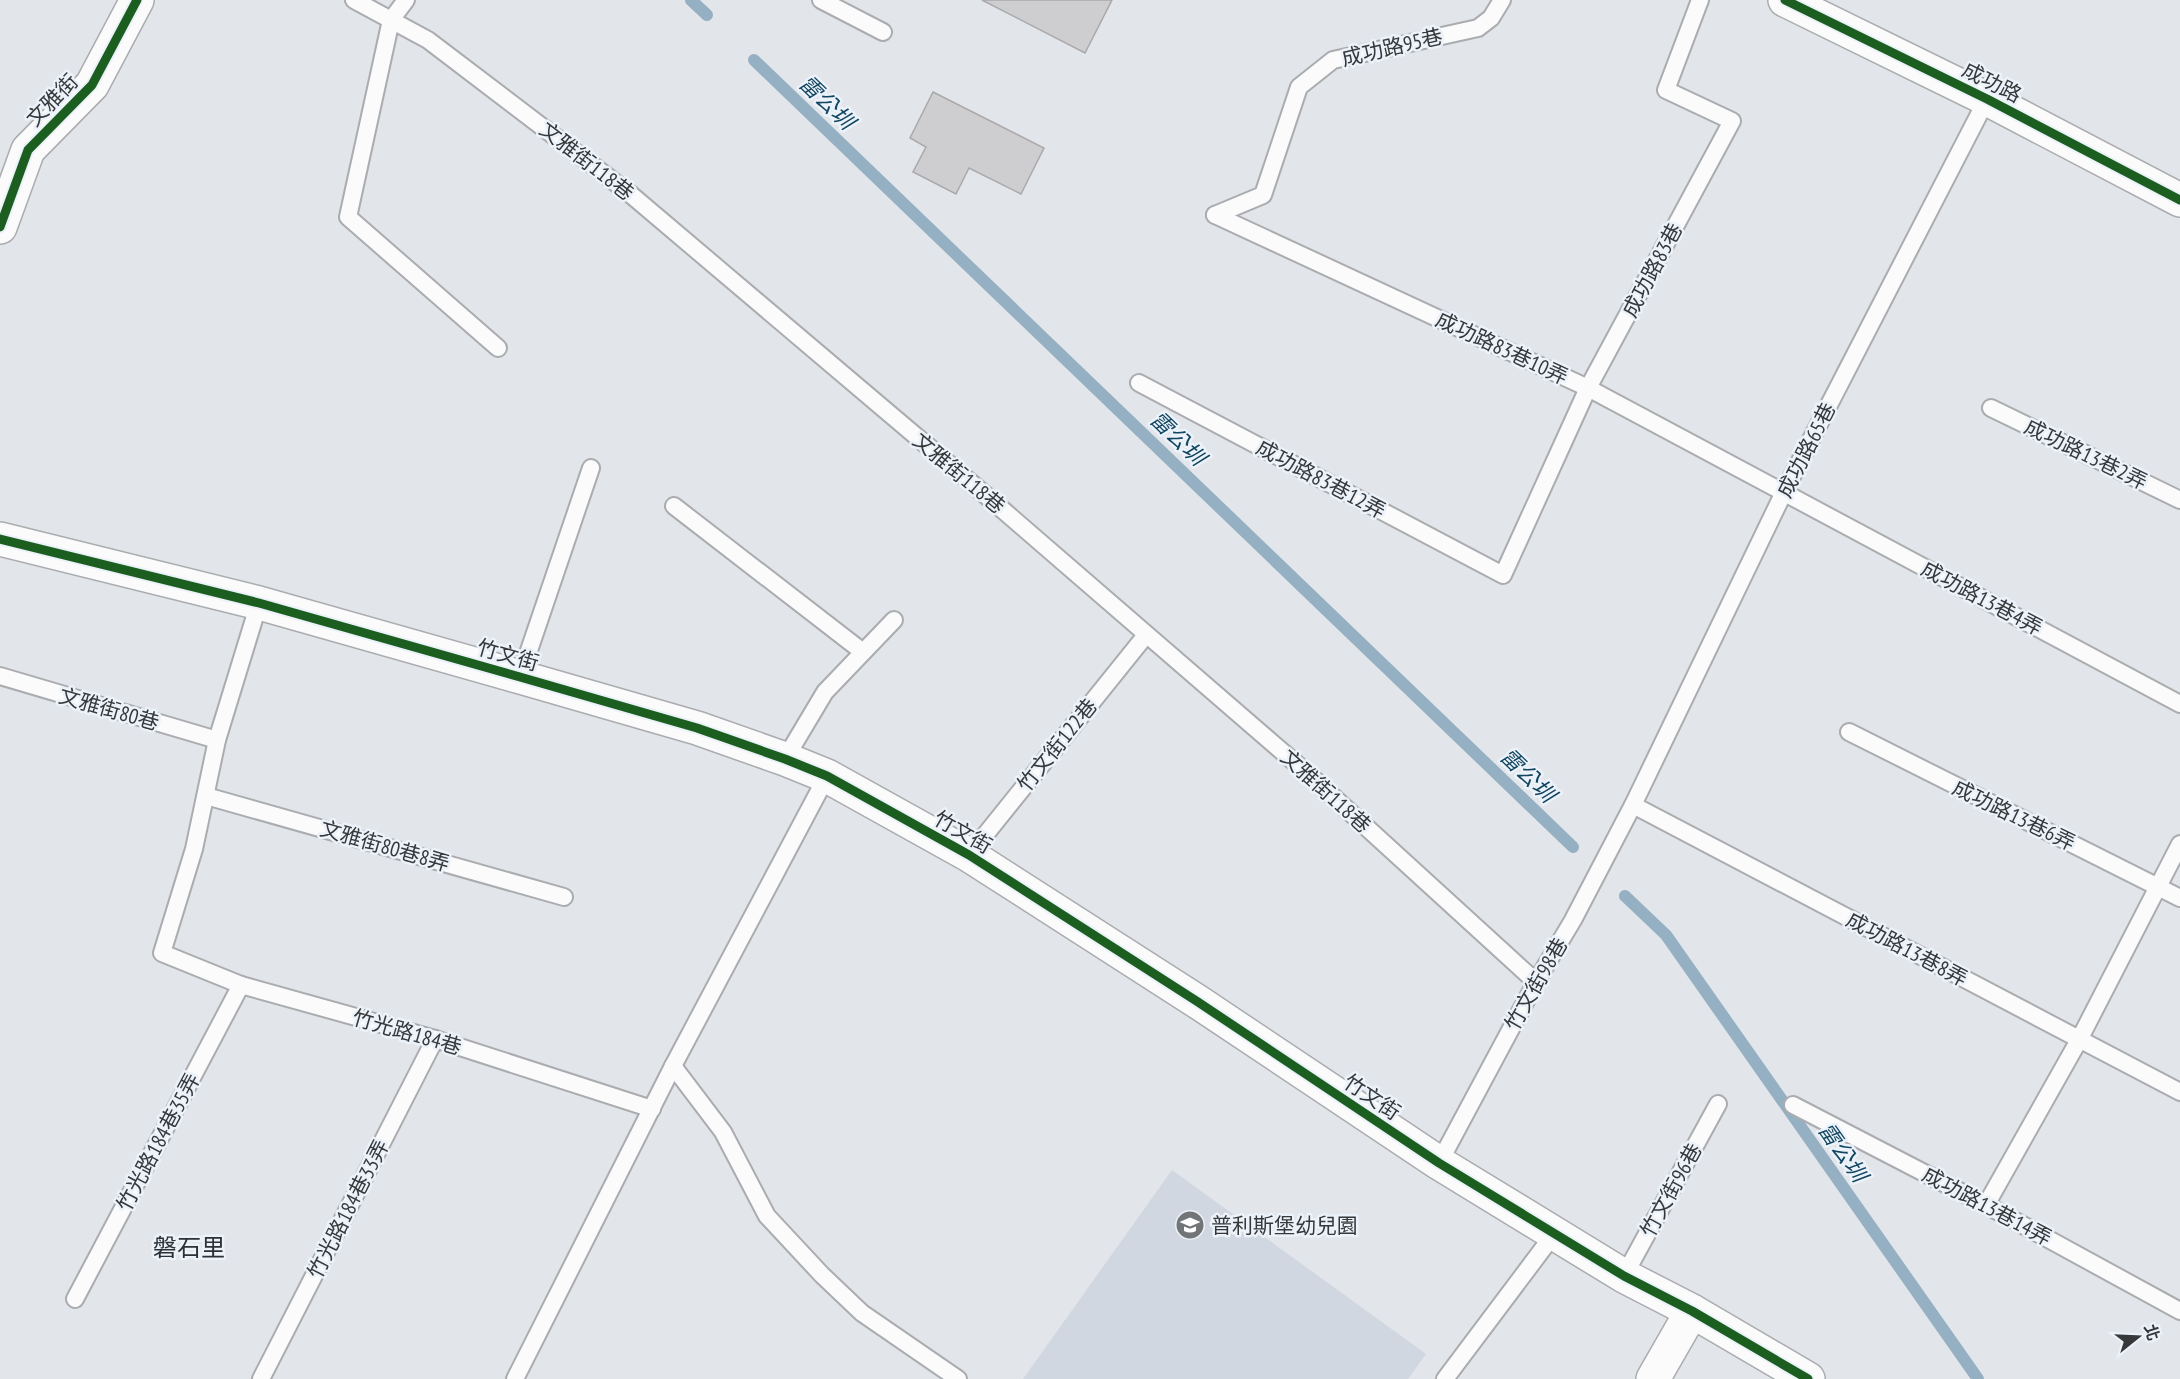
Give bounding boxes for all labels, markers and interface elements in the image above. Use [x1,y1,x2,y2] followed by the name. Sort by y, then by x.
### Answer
[1339,22,1445,72] street label: 成功路95巷
[1958,56,2026,108] street label: 成功路
[20,68,84,132] street label: 文雅街
[794,69,863,137] water label: 雷公圳
[534,116,640,206] street label: 文雅街118巷
[1616,218,1688,322] street label: 成功路83巷
[1432,306,1572,390] street label: 成功路83巷10弄
[1771,398,1841,502] street label: 成功路65巷
[1145,405,1214,473] water label: 雷公圳
[2020,413,2152,495] street label: 成功路13巷2弄
[907,427,1011,519] street label: 文雅街118巷
[1252,434,1390,524] street label: 成功路83巷12弄
[1917,555,2047,641] street label: 成功路13巷4弄
[474,633,542,677] street label: 竹文街
[56,682,162,736] street label: 文雅街80巷
[1011,693,1103,797] street label: 竹文街122巷
[1495,742,1564,810] water label: 雷公圳
[1275,743,1377,839] street label: 文雅街118巷
[1948,774,2080,856] street label: 成功路13巷6弄
[929,805,997,859] street label: 竹文街
[317,815,453,877] street label: 文雅街80巷8弄
[1842,906,1972,992] street label: 成功路13巷8弄
[1499,933,1573,1035] street label: 竹文街98巷
[349,1004,465,1060] street label: 竹光路184巷
[110,1068,206,1216] street label: 竹光路184巷35弄
[1338,1068,1406,1126] street label: 竹文街
[1813,1117,1875,1190] water label: 雷公圳
[301,1135,395,1283] street label: 竹光路184巷33弄
[1634,1138,1708,1242] street label: 竹文街96巷
[1918,1161,2056,1251] street label: 成功路13巷14弄
[1174,1209,1206,1241] school or university icon: 普利斯堡幼兒園
[1211,1212,1358,1239] place label: 普利斯堡幼兒園
[153,1232,225,1263] district label: 磐石里
[2108,1307,2168,1367] north arrow
[2140,1322,2164,1343] text: 北

